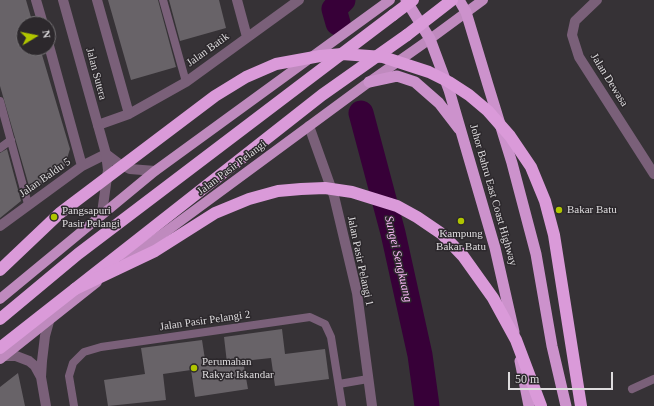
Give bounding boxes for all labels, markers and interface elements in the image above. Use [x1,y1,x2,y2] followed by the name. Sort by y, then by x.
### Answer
[16,16,56,56] north arrow
[181,28,235,72] street label: Jalan Batik
[40,29,53,39] text: N
[81,41,111,107] street label: Jalan Sutera
[585,47,633,113] street label: Jalan Dewasa
[464,113,522,277] street label: Johor Bahru East Coast Highway
[190,134,274,202] street label: Jalan Pasir Pelangi
[13,153,77,203] street label: Jalan Baldu 5
[567,203,623,217] place label: Bakar Batu
[62,204,127,230] place label: Pangsapuri Pasir Pelangi
[554,205,564,215] marker: Bakar Batu
[379,207,417,311] water label: Sungei Sengkuang
[343,208,377,314] street label: Jalan Pasir Pelangi 1
[49,212,59,222] marker: Pangsapuri Pasir Pelangi
[456,216,466,226] marker: Kampung Bakar Batu
[433,227,489,253] place label: Kampung Bakar Batu
[152,307,258,335] street label: Jalan Pasir Pelangi 2
[202,355,284,381] place label: Perumahan Rakyat Iskandar
[189,363,199,373] marker: Perumahan Rakyat Iskandar
[510,364,615,390] scale bar
[515,372,539,386] text: 50 m

